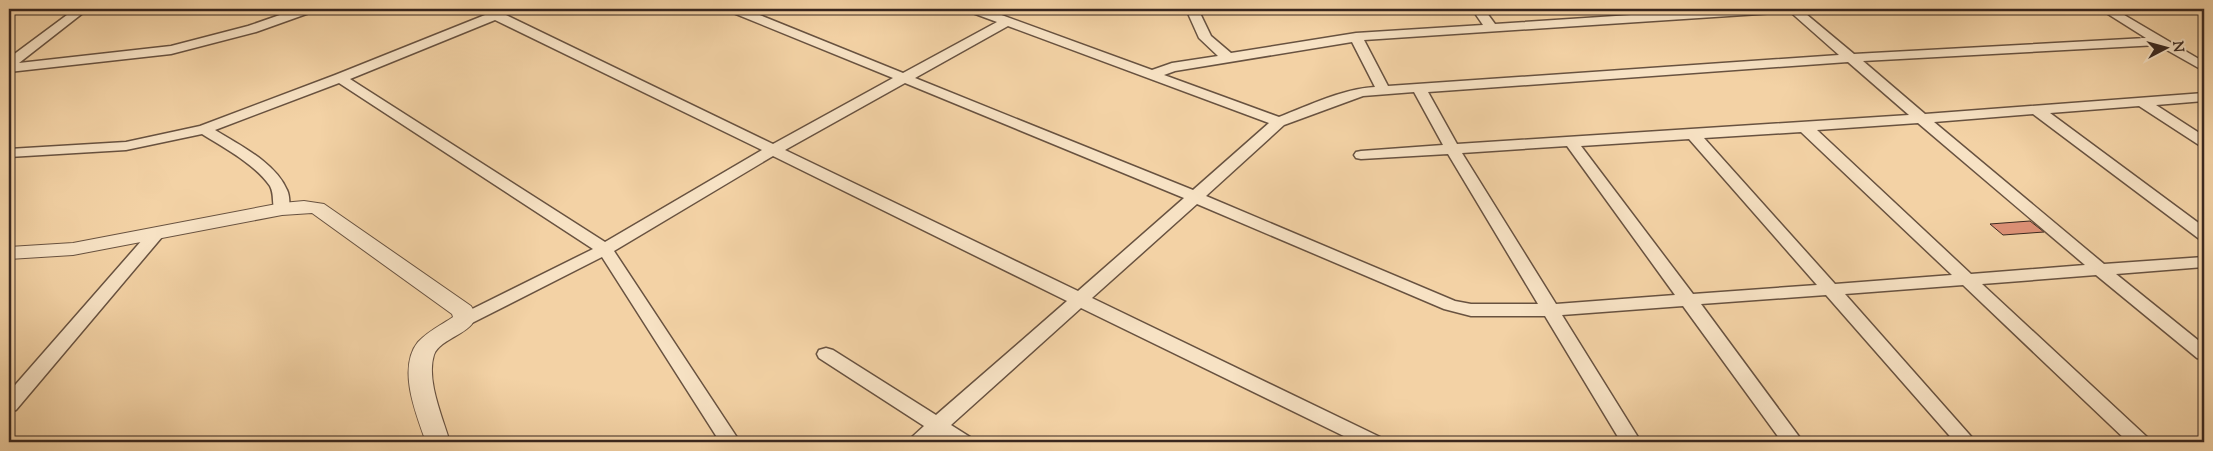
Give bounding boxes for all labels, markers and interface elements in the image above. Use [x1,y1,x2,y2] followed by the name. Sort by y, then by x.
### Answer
[2140,22,2190,72] north arrow
[2166,40,2187,53] text: N

